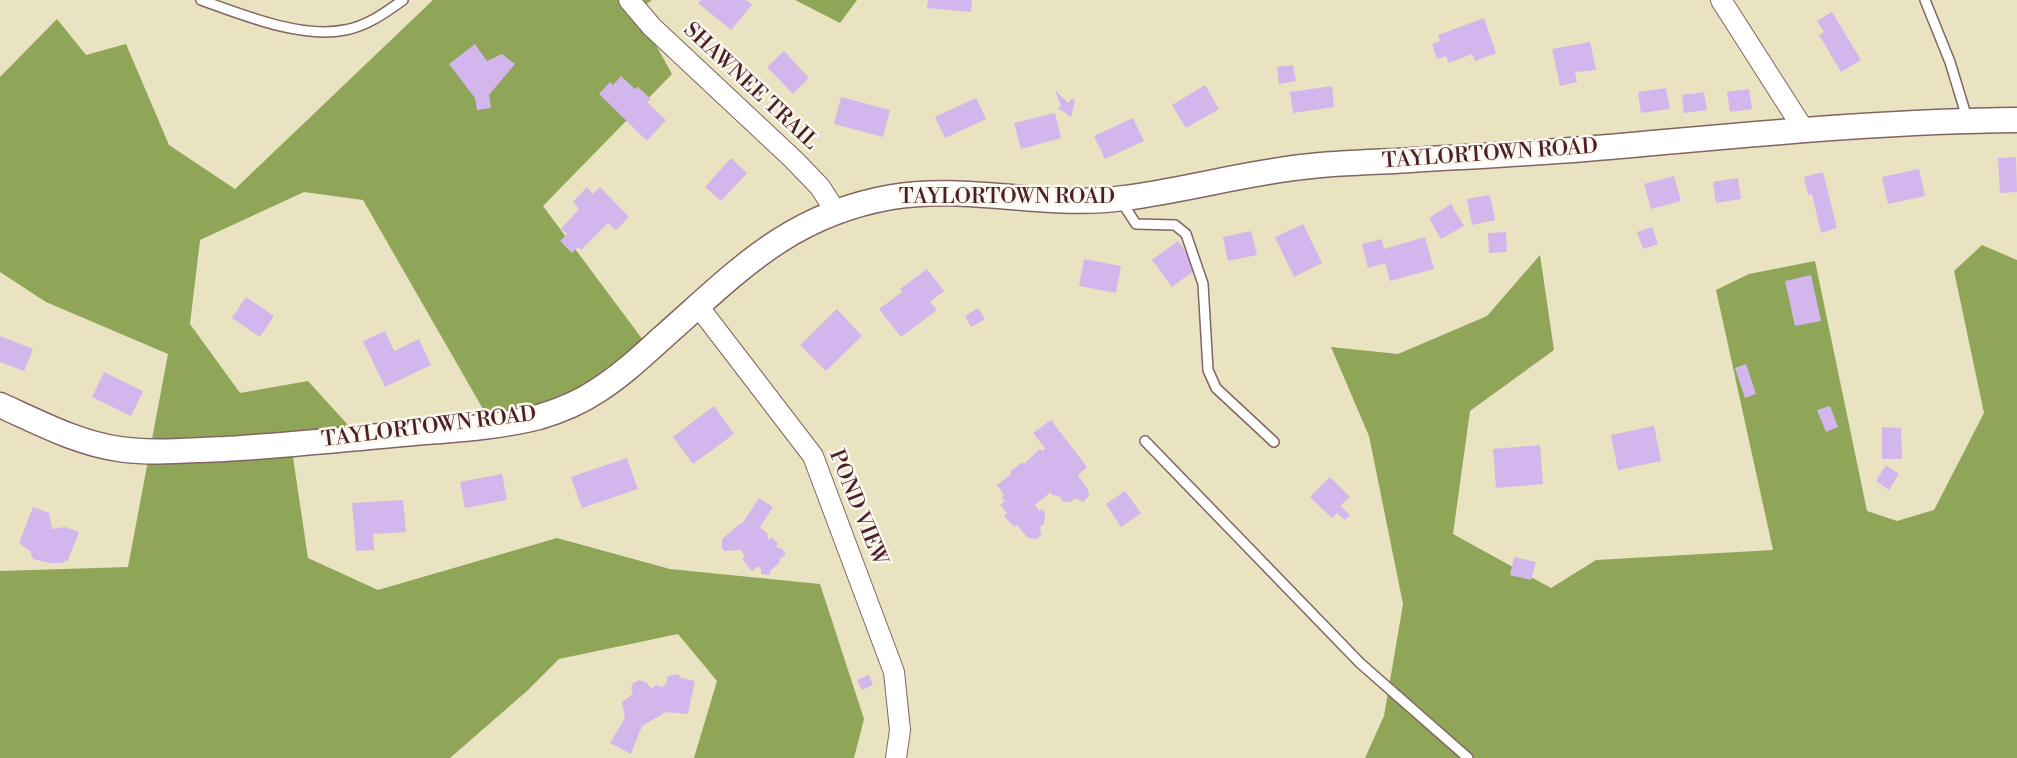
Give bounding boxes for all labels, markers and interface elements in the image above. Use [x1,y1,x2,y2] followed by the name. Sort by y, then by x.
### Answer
[678,18,822,156] street label: SHAWNEE TRAIL
[1381,135,1599,175] street label: TAYLORTOWN ROAD
[899,185,1115,211] street label: TAYLORTOWN ROAD
[320,402,538,454] street label: TAYLORTOWN ROAD
[822,446,892,570] street label: POND VIEW

